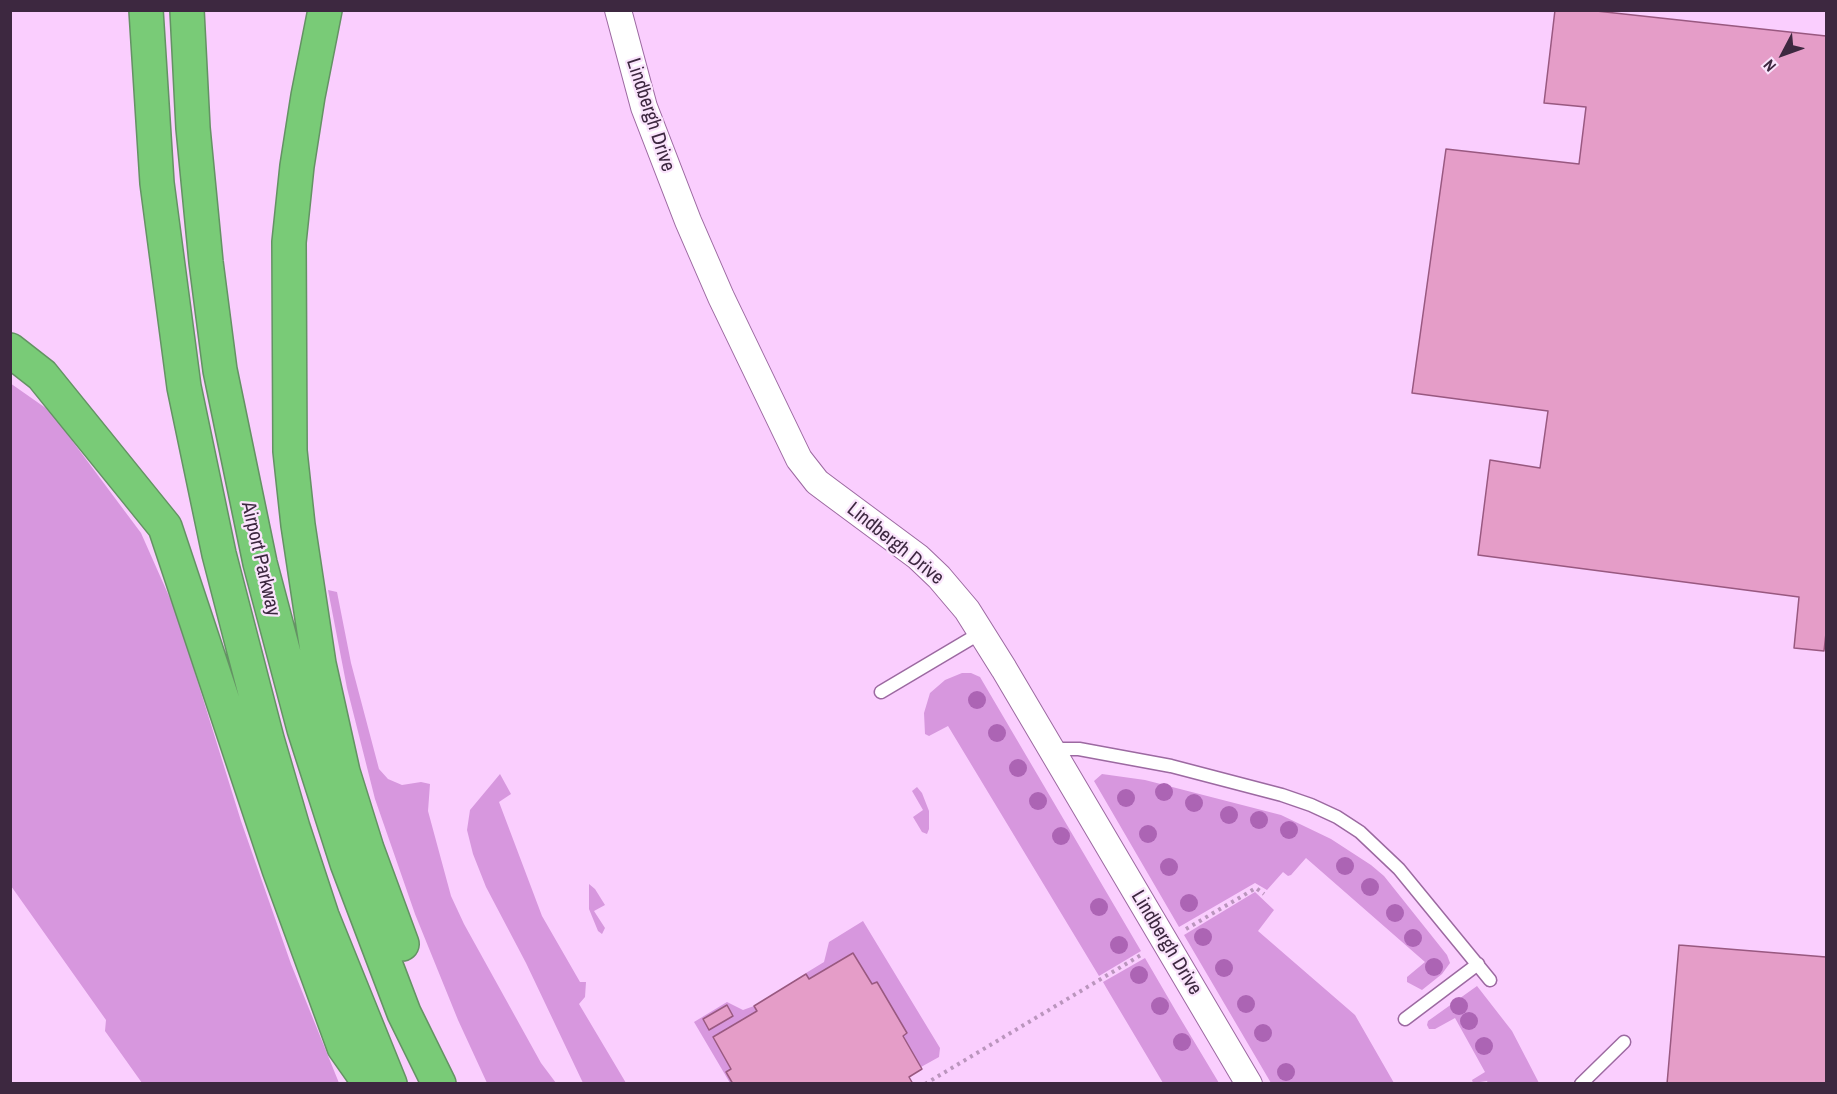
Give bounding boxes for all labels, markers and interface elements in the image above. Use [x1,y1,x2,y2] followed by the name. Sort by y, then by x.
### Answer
[1753,24,1813,84] north arrow
[620,55,680,175] street label: Lindbergh Drive
[1758,55,1781,77] text: N
[842,498,948,590] street label: Lindbergh Drive
[235,499,285,619] street label: Airport Parkway
[1125,886,1207,1000] street label: Lindbergh Drive

